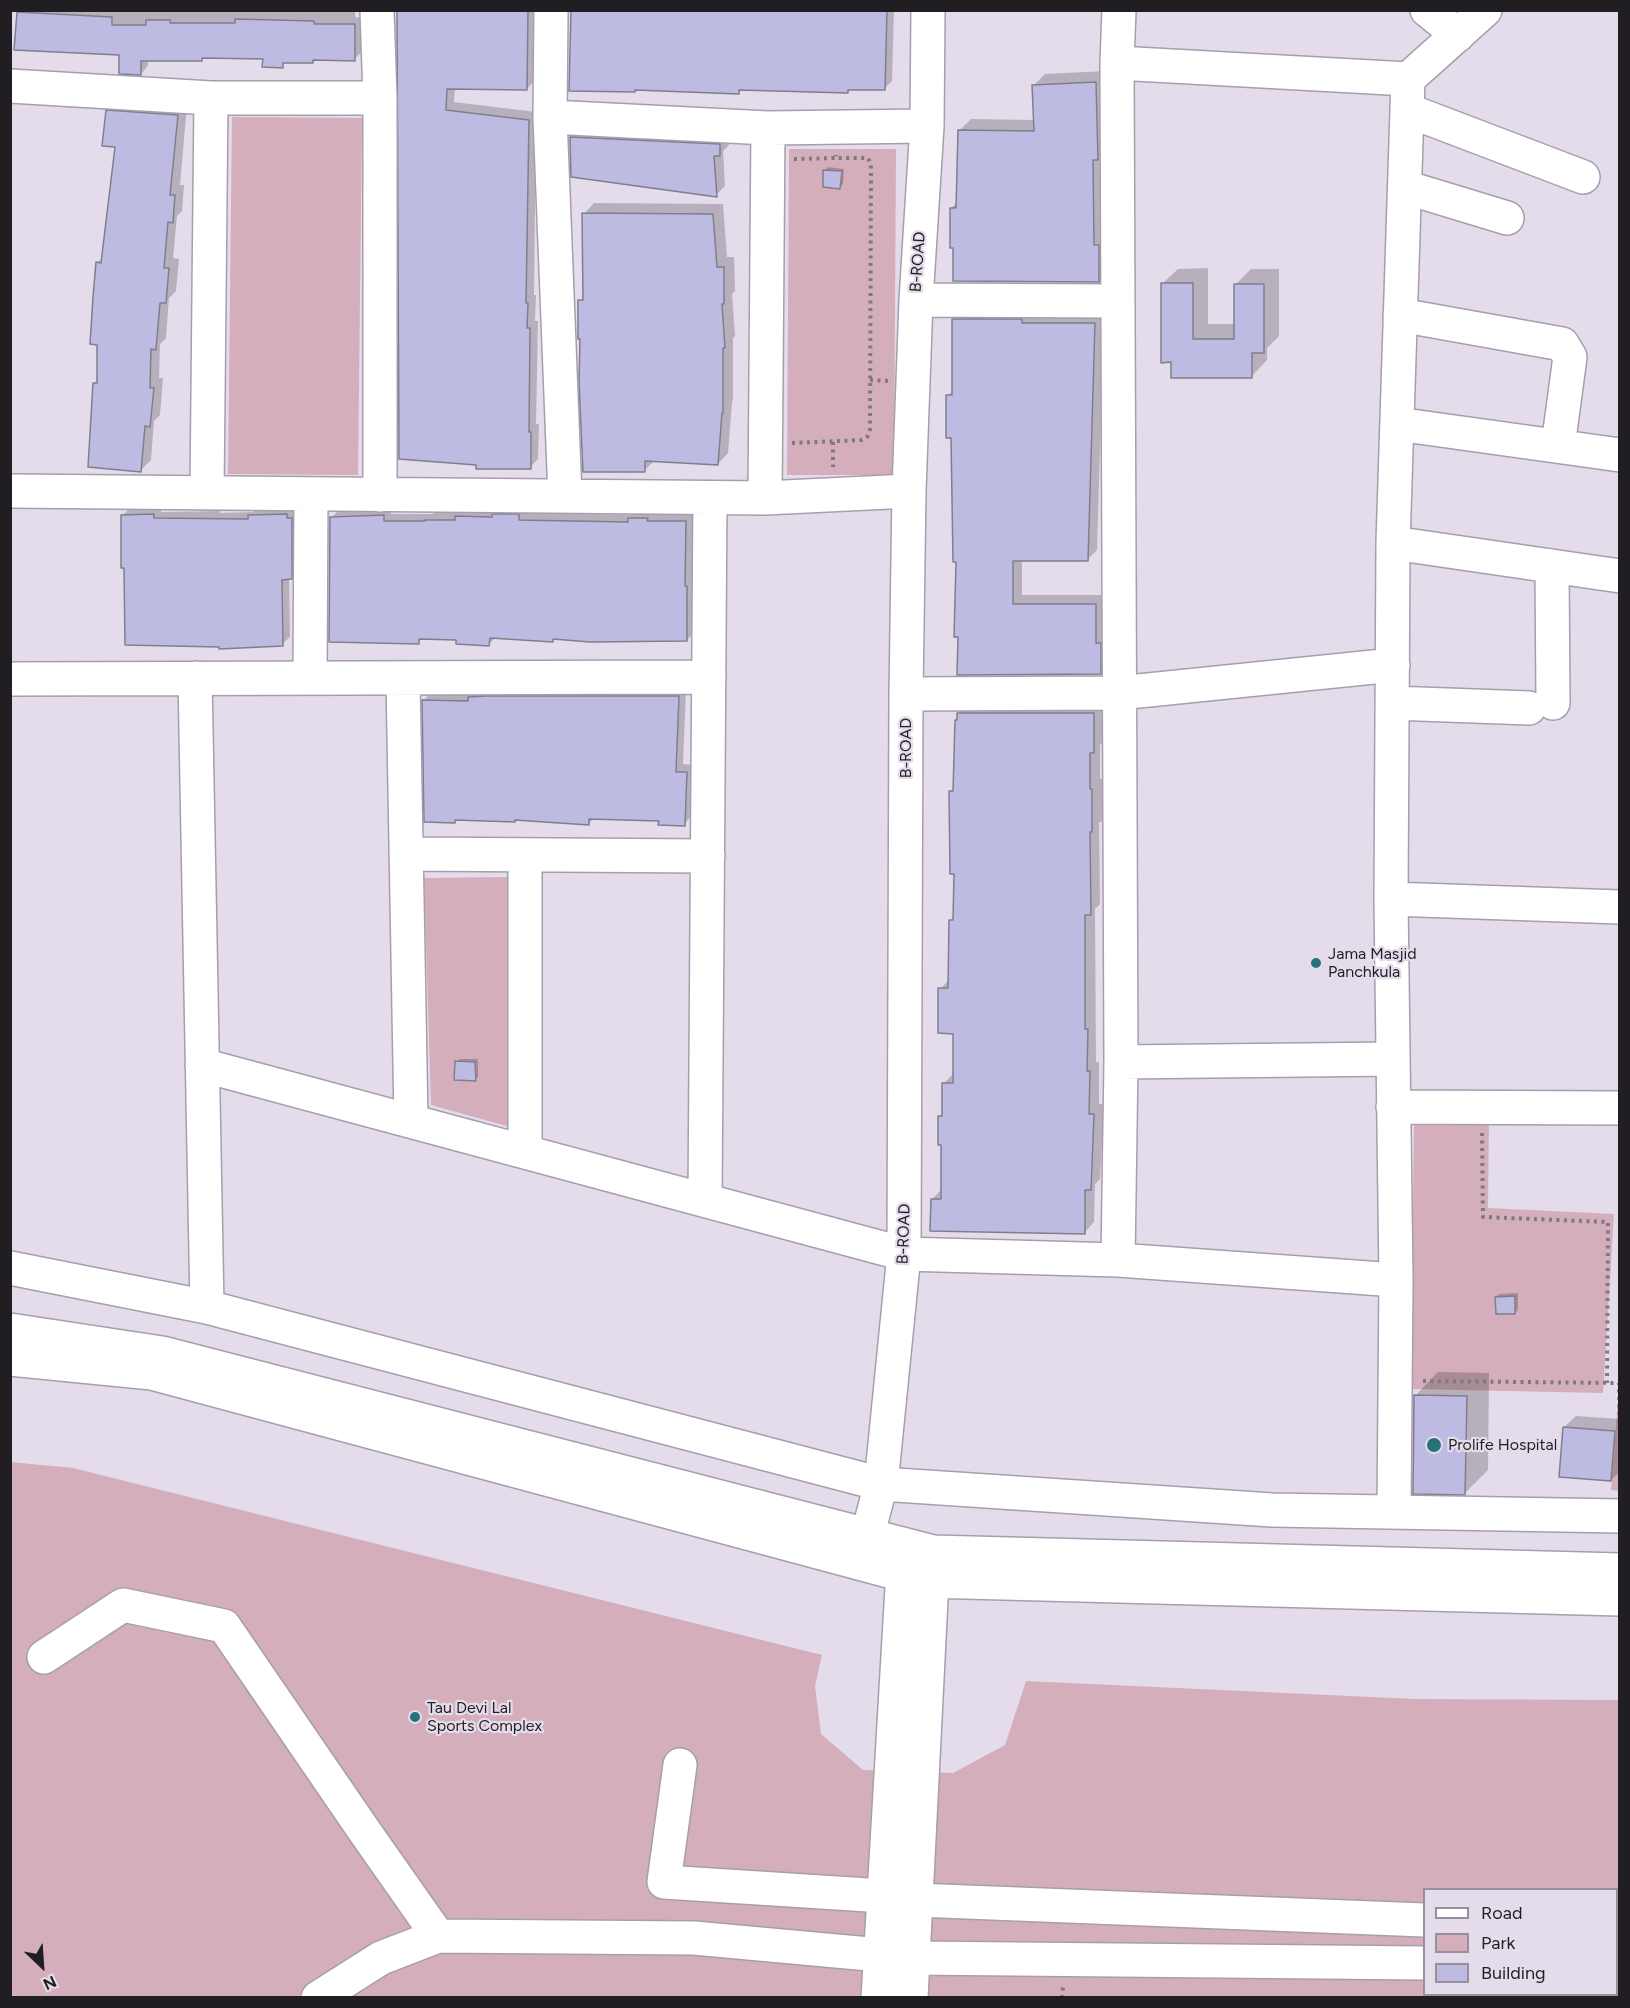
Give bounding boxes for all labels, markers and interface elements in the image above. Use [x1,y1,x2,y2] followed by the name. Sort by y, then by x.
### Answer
[906,231,930,293] street label: B-ROAD
[896,718,916,778] street label: B-ROAD
[1328,944,1417,982] place label: Jama Masjid Panchkula
[1309,956,1323,970] marker: Jama Masjid Panchkula
[893,1203,915,1265] street label: B-ROAD
[1448,1435,1557,1455] place label: Prolife Hospital
[1425,1436,1443,1454] marker: Prolife Hospital
[427,1698,542,1736] place label: Tau Devi Lal Sports Complex
[408,1710,422,1724] marker: Tau Devi Lal Sports Complex
[1423,1888,1618,1996] legend
[1481,1902,1522,1924] text: Road
[1481,1932,1515,1954] text: Park
[12,1936,72,1996] north arrow
[1481,1962,1546,1984] text: Building
[40,1972,59,1994] text: N

